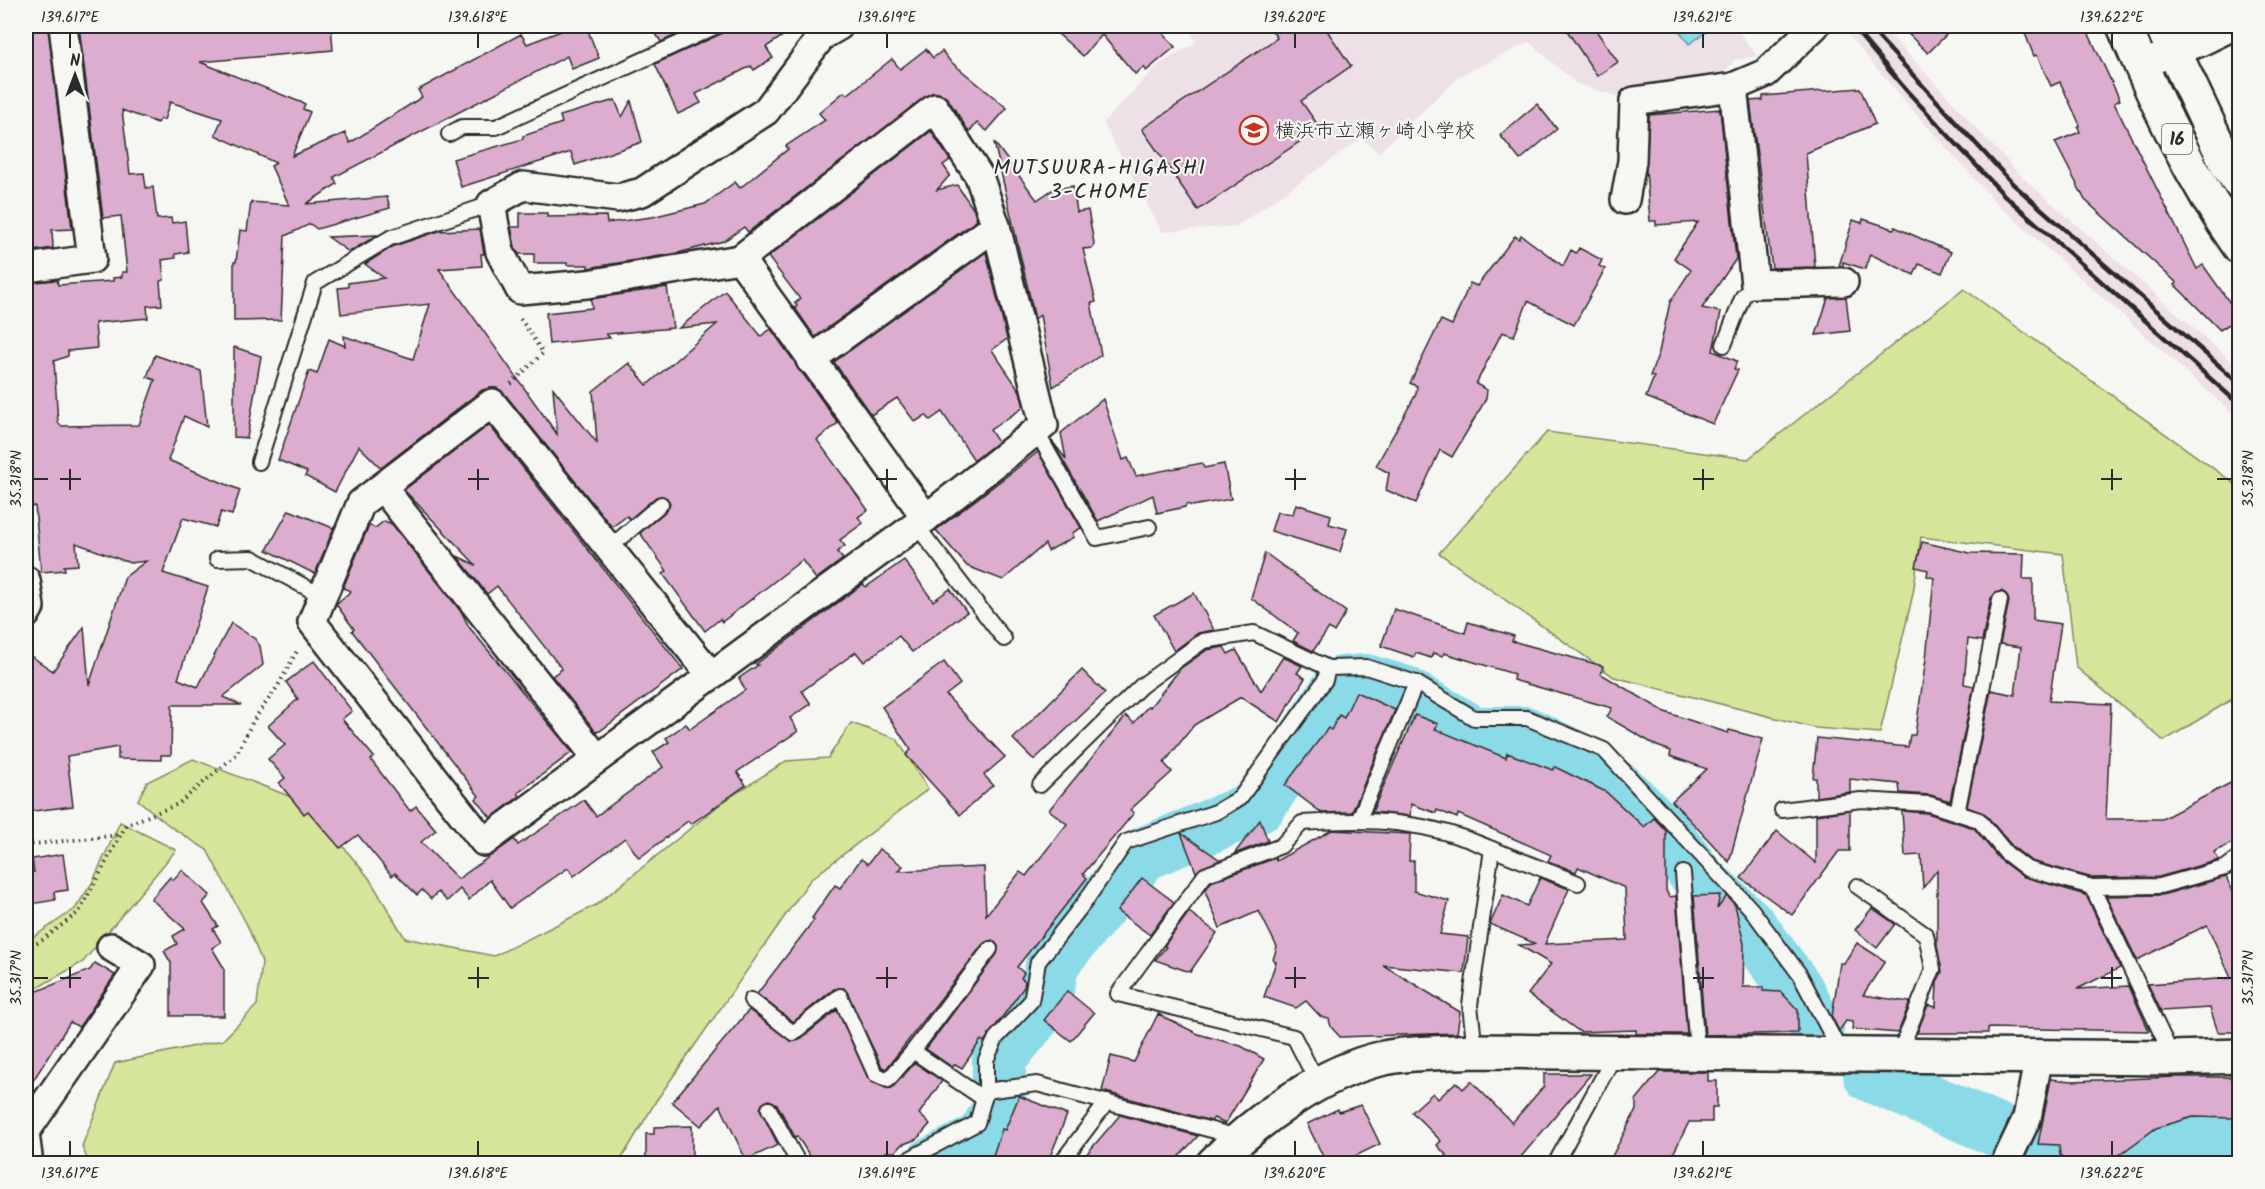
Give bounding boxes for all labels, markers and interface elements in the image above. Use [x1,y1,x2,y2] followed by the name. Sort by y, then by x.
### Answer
[41,6,100,30] text: 139.617°E
[448,6,509,30] text: 139.618°E
[858,6,917,30] text: 139.619°E
[1264,6,1328,30] text: 139.620°E
[1673,6,1734,30] text: 139.621°E
[2080,6,2145,30] text: 139.622°E
[45,45,105,105] north arrow
[70,49,80,74] text: N
[1238,114,1270,146] school or university icon: 横浜市立瀬ヶ崎小学校
[1275,116,1475,148] place label: 横浜市立瀬ヶ崎小学校
[2162,124,2192,154] road number: 16
[993,152,1207,209] district label: MUTSUURA-HIGASHI 3-CHOME
[5,450,29,508] text: 35.318°N
[2237,450,2261,508] text: 35.318°N
[5,950,29,1006] text: 35.317°N
[2237,950,2261,1006] text: 35.317°N
[41,1162,100,1186] text: 139.617°E
[448,1162,509,1186] text: 139.618°E
[858,1162,917,1186] text: 139.619°E
[1264,1162,1328,1186] text: 139.620°E
[1673,1162,1734,1186] text: 139.621°E
[2080,1162,2145,1186] text: 139.622°E

